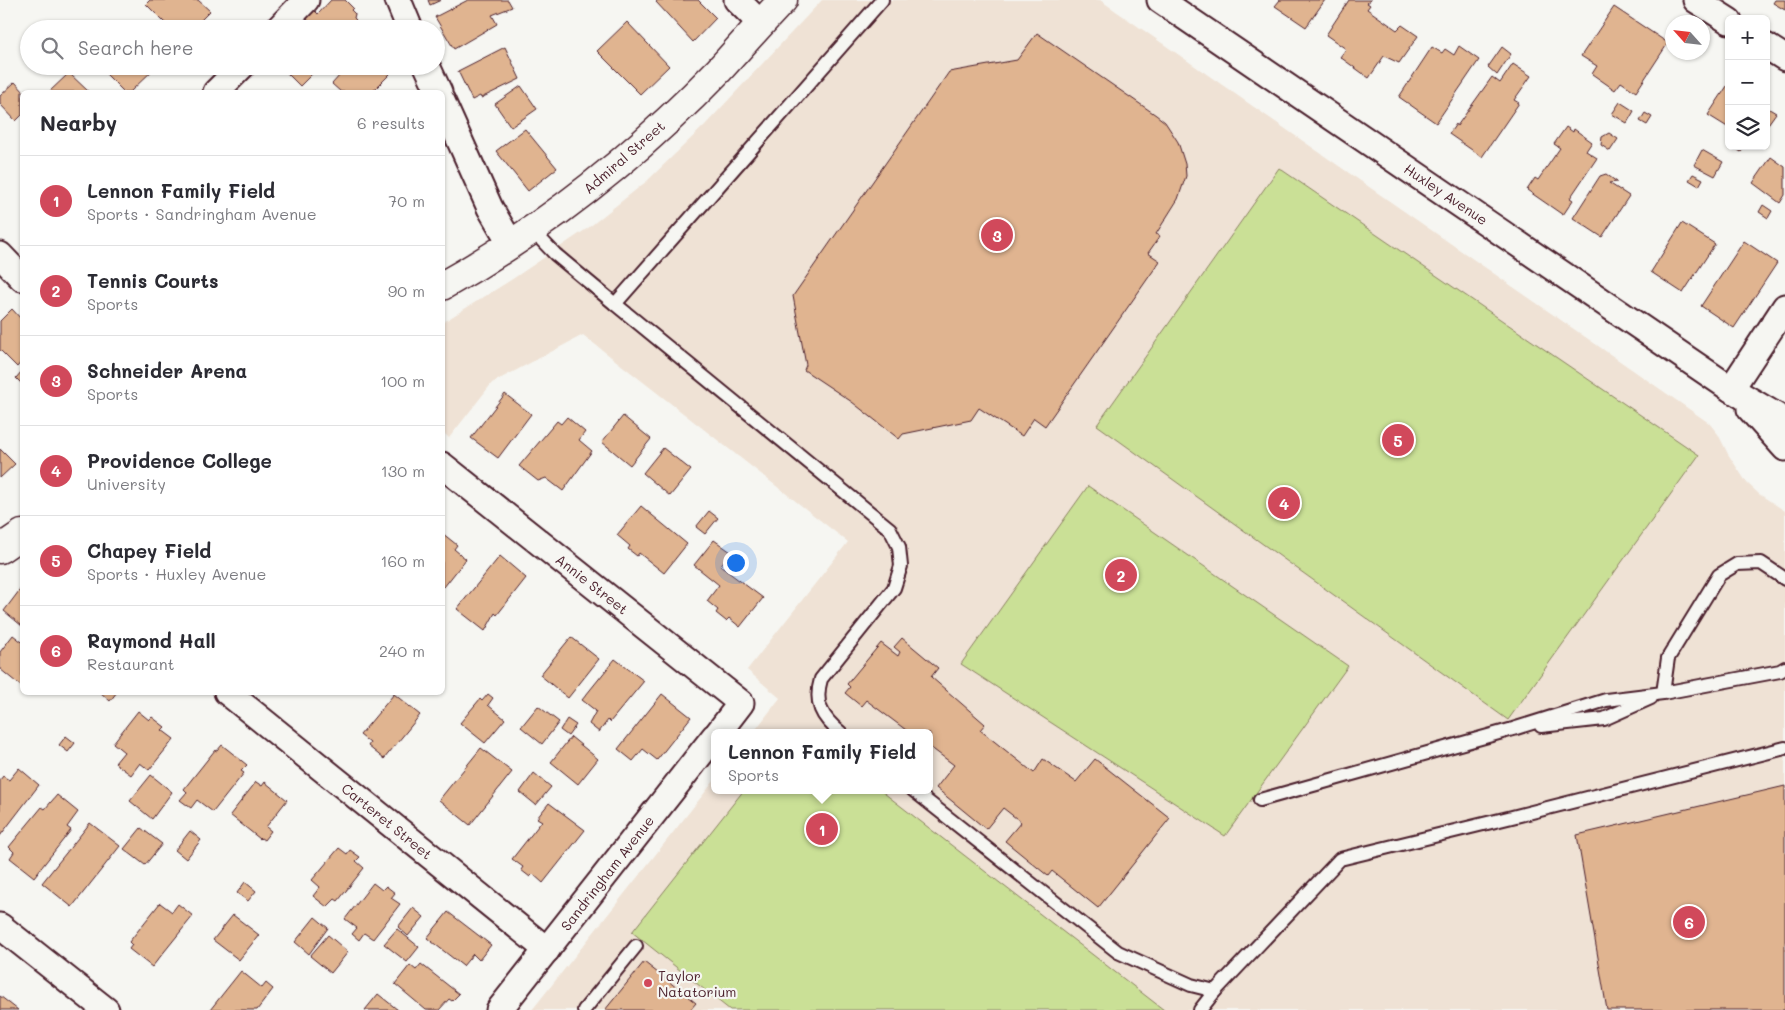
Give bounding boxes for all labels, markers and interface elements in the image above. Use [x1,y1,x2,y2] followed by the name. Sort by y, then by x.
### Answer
[1665,15,1710,60] north arrow
[1725,15,1770,150] map controls
[1725,15,1770,60] button: +
[20,20,445,75] search box
[38,34,66,62] icon: search
[78,35,194,60] text: Search here
[1725,60,1770,105] button: −
[1725,105,1770,150] button: layers
[40,109,117,136] text: Nearby
[357,112,425,133] text: 6 results
[579,116,669,198] street label: Admiral Street
[1400,159,1492,229] street label: Huxley Avenue
[87,178,275,203] text: Lennon Family Field
[52,190,60,211] text: 1
[388,190,425,211] text: 70 m
[87,203,317,224] text: Sports · Sandringham Avenue
[981,216,1013,254] pin: 3
[87,268,219,293] text: Tennis Courts
[52,280,60,301] text: 2
[388,280,425,301] text: 90 m
[87,293,138,314] text: Sports
[87,358,247,383] text: Schneider Arena
[51,370,61,391] text: 3
[380,370,425,391] text: 100 m
[87,383,138,404] text: Sports
[1382,421,1414,459] pin: 5
[87,448,272,473] text: Providence College
[51,460,61,481] text: 4
[381,460,425,481] text: 130 m
[87,473,166,494] text: University
[1268,484,1300,522] pin: 4
[87,538,211,563] text: Chapey Field
[51,550,61,571] text: 5
[380,550,425,571] text: 160 m
[552,550,632,618] street label: Annie Street
[723,550,749,576] your location
[1105,556,1137,594] pin: 2
[87,563,267,584] text: Sports · Huxley Avenue
[87,628,216,653] text: Raymond Hall
[51,640,61,661] text: 6
[379,640,425,661] text: 240 m
[87,653,175,674] text: Restaurant
[711,729,933,794] popup
[728,739,916,764] text: Lennon Family Field
[728,764,779,785] text: Sports
[338,779,436,863] street label: Carteret Street
[806,810,838,848] pin: 1
[556,812,658,934] street label: Sandringham Avenue
[1673,903,1705,941] pin: 6
[658,966,737,1001] place label: Taylor Natatorium
[642,977,654,989] marker: Taylor Natatorium

